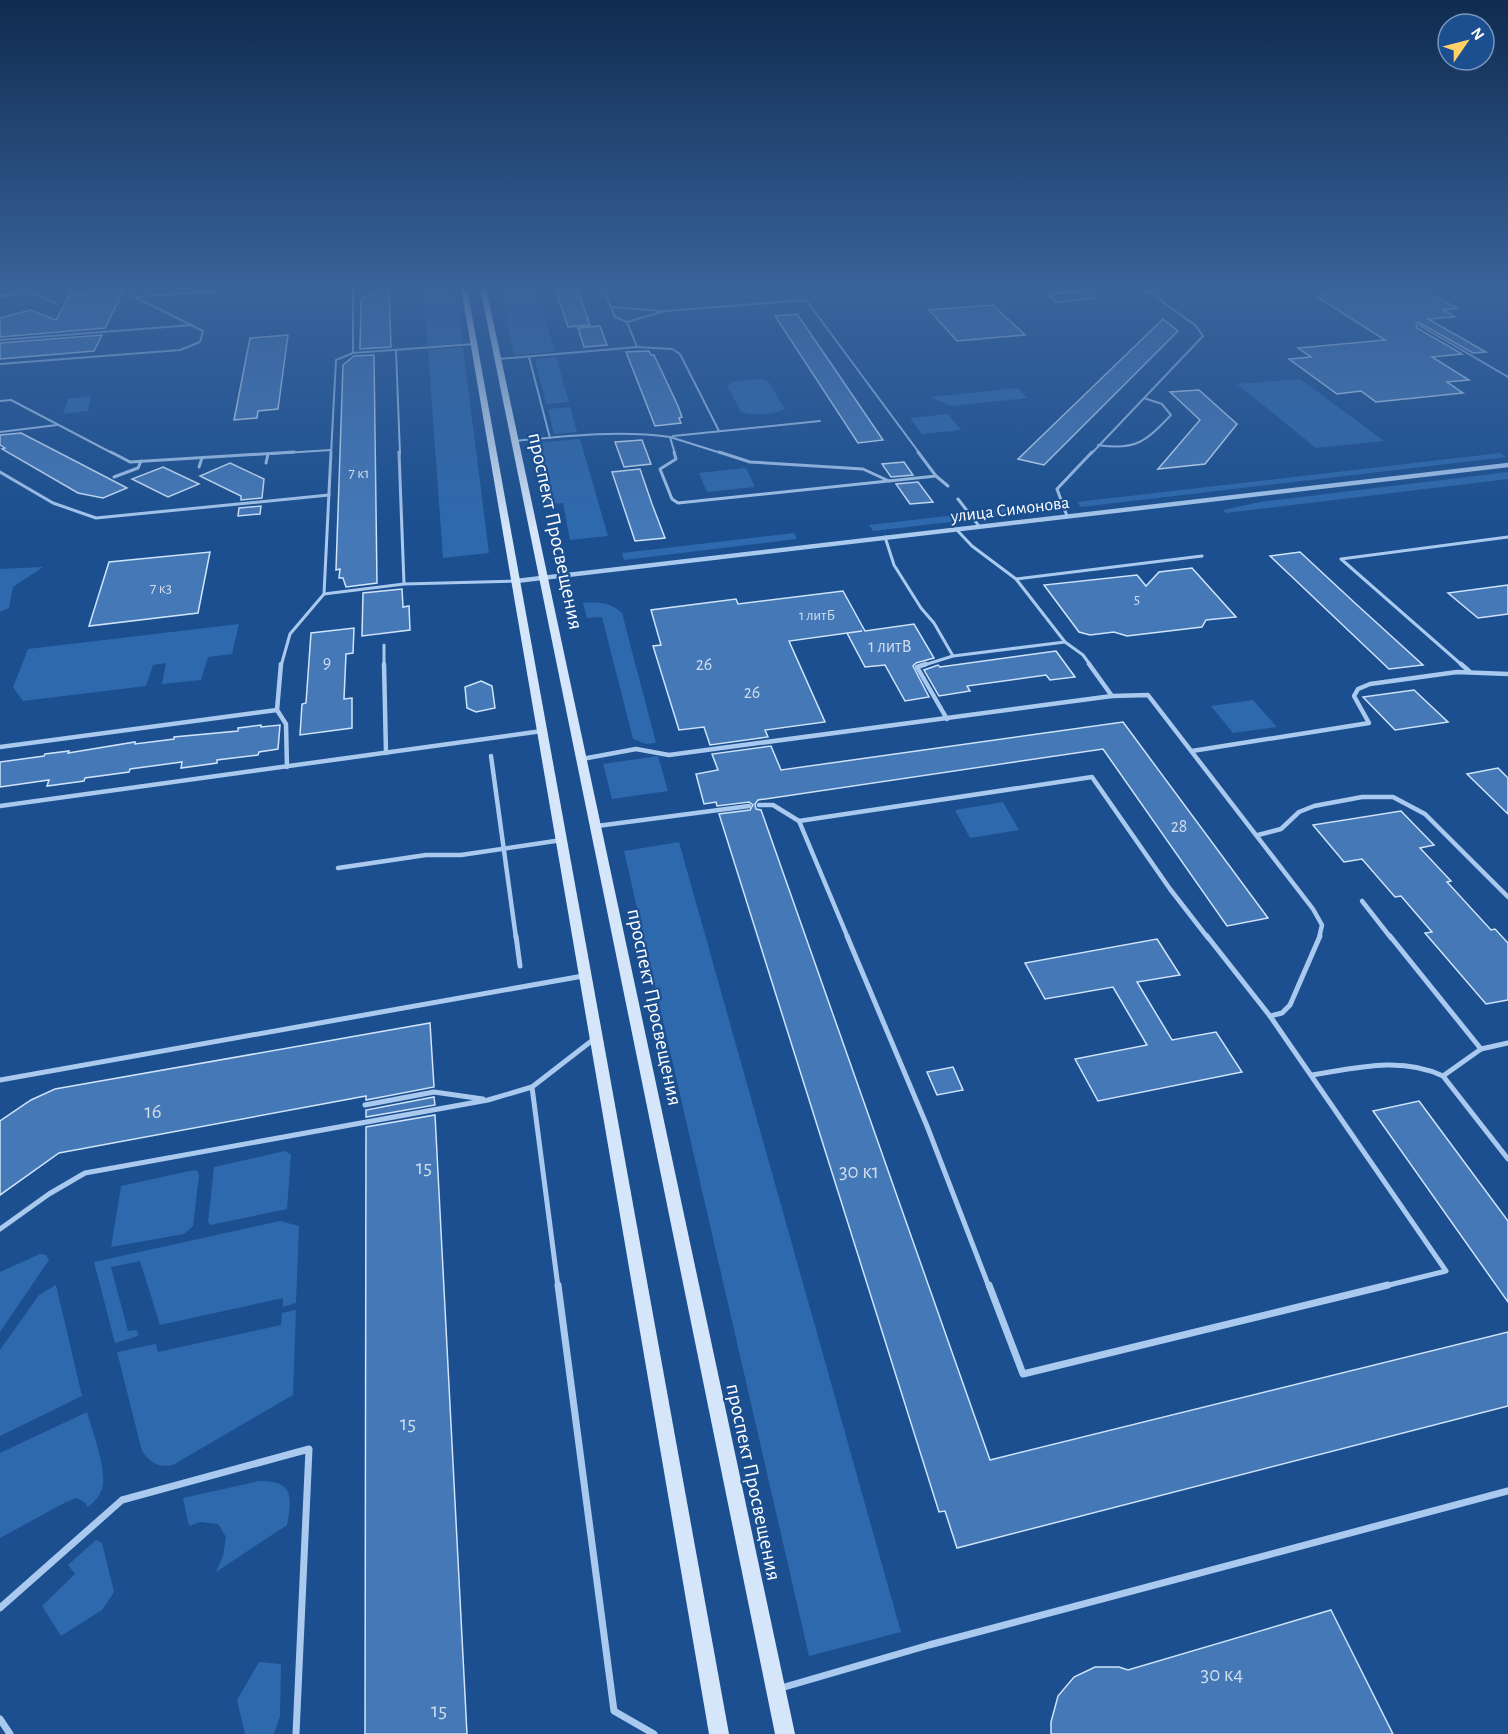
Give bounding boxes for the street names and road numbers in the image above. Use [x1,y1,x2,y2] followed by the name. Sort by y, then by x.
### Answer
[524,431,587,631] street label: проспект Просвещения
[949,494,1070,526] street label: улица Симонова
[623,907,686,1107] street label: проспект Просвещения
[722,1382,785,1582] street label: проспект Просвещения

